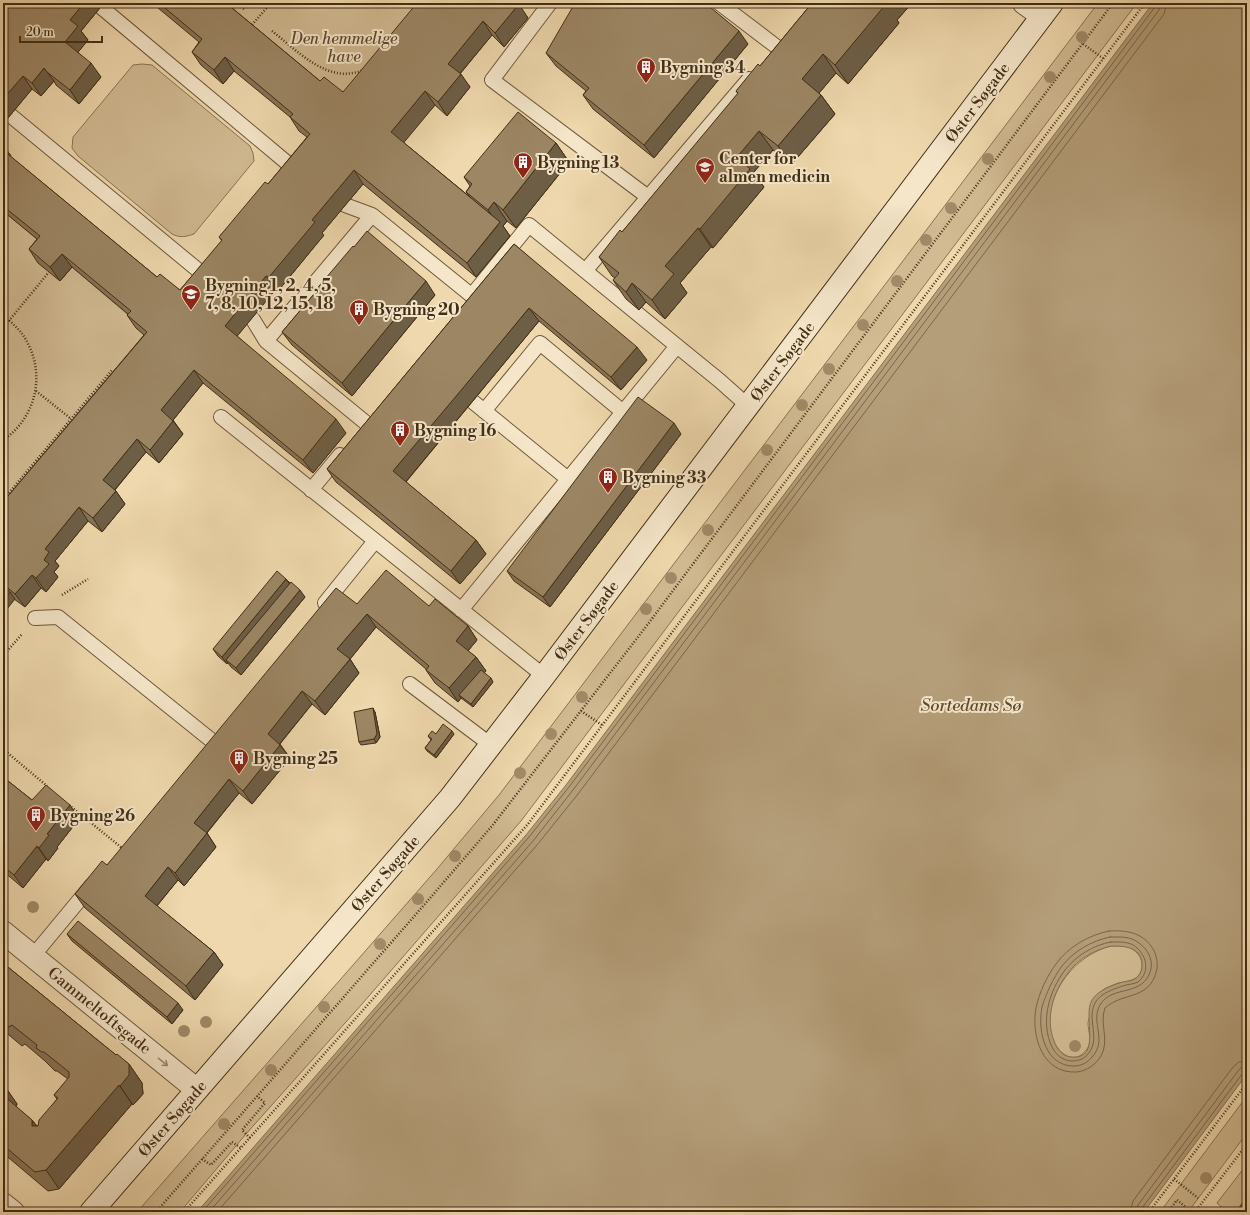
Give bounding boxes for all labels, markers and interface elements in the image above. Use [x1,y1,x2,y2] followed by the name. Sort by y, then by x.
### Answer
[20,18,102,44] scale bar
[26,25,54,40] text: 20 m
[289,29,398,67] park label: Den hemmelige have
[635,56,657,84] building icon: Bygning 34
[660,58,746,78] place label: Bygning 34
[941,59,1014,146] street label: Øster Søgade
[719,149,830,187] place label: Center for almen medicin
[512,151,534,179] building icon: Bygning 13
[537,153,620,173] place label: Bygning 13
[694,156,716,184] school or university icon: Center for almen medicin
[205,276,336,314] place label: Bygning 1, 2, 4, 5, 7, 8, 10, 12, 15, 18
[180,283,202,311] school or university icon: Bygning 1, 2, 4, 5, 7, 8, 10, 12, 15, 18
[348,298,370,326] building icon: Bygning 20
[373,300,460,320] place label: Bygning 20
[746,318,819,405] street label: Øster Søgade
[389,419,411,447] building icon: Bygning 16
[414,421,496,441] place label: Bygning 16
[597,466,619,494] building icon: Bygning 33
[622,468,707,488] place label: Bygning 33
[550,577,623,664] street label: Øster Søgade
[921,695,1022,717] water label: Sortedams Sø
[228,747,250,775] building icon: Bygning 25
[253,749,338,769] place label: Bygning 25
[25,804,47,832] building icon: Bygning 26
[50,806,135,826] place label: Bygning 26
[347,831,424,916] street label: Øster Søgade
[44,963,155,1059] street label: Gammeltoftsgade
[158,1058,169,1067] one-way arrow
[134,1076,211,1161] street label: Øster Søgade

